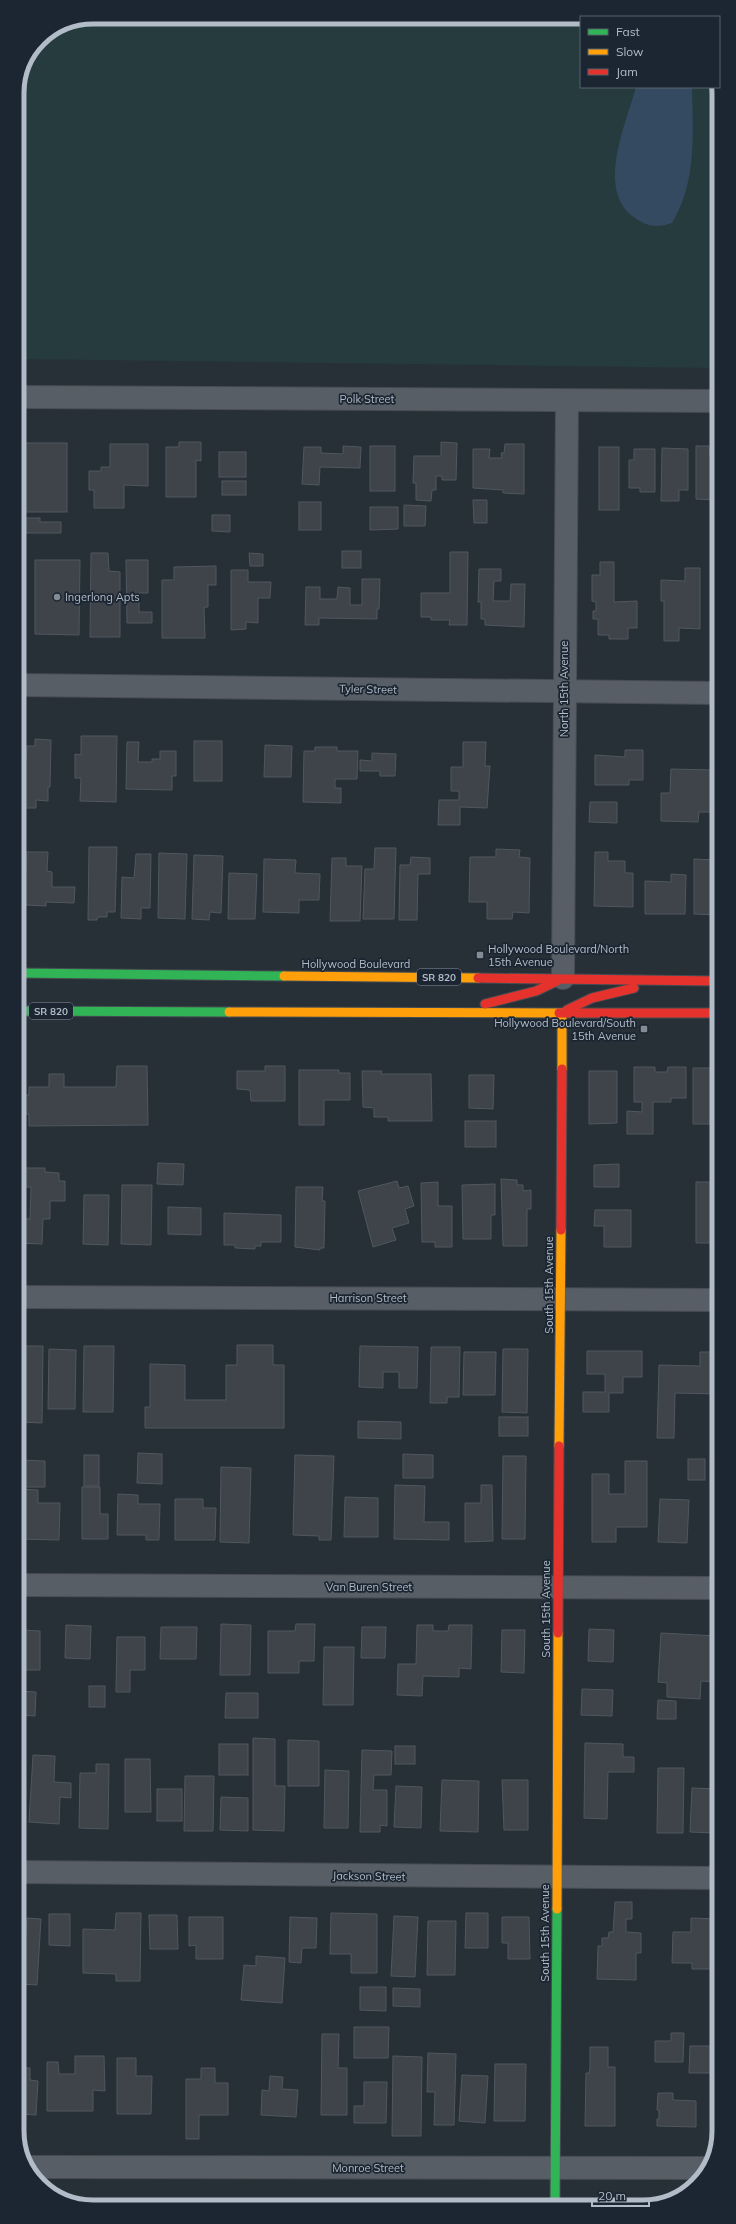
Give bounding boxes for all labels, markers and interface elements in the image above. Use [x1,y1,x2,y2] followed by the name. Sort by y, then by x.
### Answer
[580,16,720,88] legend
[616,24,640,39] text: Fast
[616,44,644,59] text: Slow
[616,64,638,79] text: Jam
[340,392,395,406] street label: Polk Street
[65,590,140,604] place label: Ingerlong Apts
[52,592,62,602] marker: Ingerlong Apts
[557,641,571,737] street label: North 15th Avenue
[339,681,397,697] street label: Tyler Street
[488,942,629,969] place label: Hollywood Boulevard/North 15th Avenue
[475,950,485,960] marker: Hollywood Boulevard/North 15th Avenue
[302,957,410,971] street label: Hollywood Boulevard
[417,969,461,985] road number: SR 820
[29,1003,73,1019] road number: SR 820
[494,1016,636,1043] place label: Hollywood Boulevard/South 15th Avenue
[639,1024,649,1034] marker: Hollywood Boulevard/South 15th Avenue
[542,1236,556,1334] street label: South 15th Avenue
[329,1291,407,1305] street label: Harrison Street
[539,1560,553,1658] street label: South 15th Avenue
[326,1580,412,1594] street label: Van Buren Street
[333,1868,406,1884] street label: Jackson Street
[538,1884,552,1982] street label: South 15th Avenue
[332,2161,404,2175] street label: Monroe Street
[592,2182,649,2208] scale bar
[598,2188,626,2203] text: 20 m

